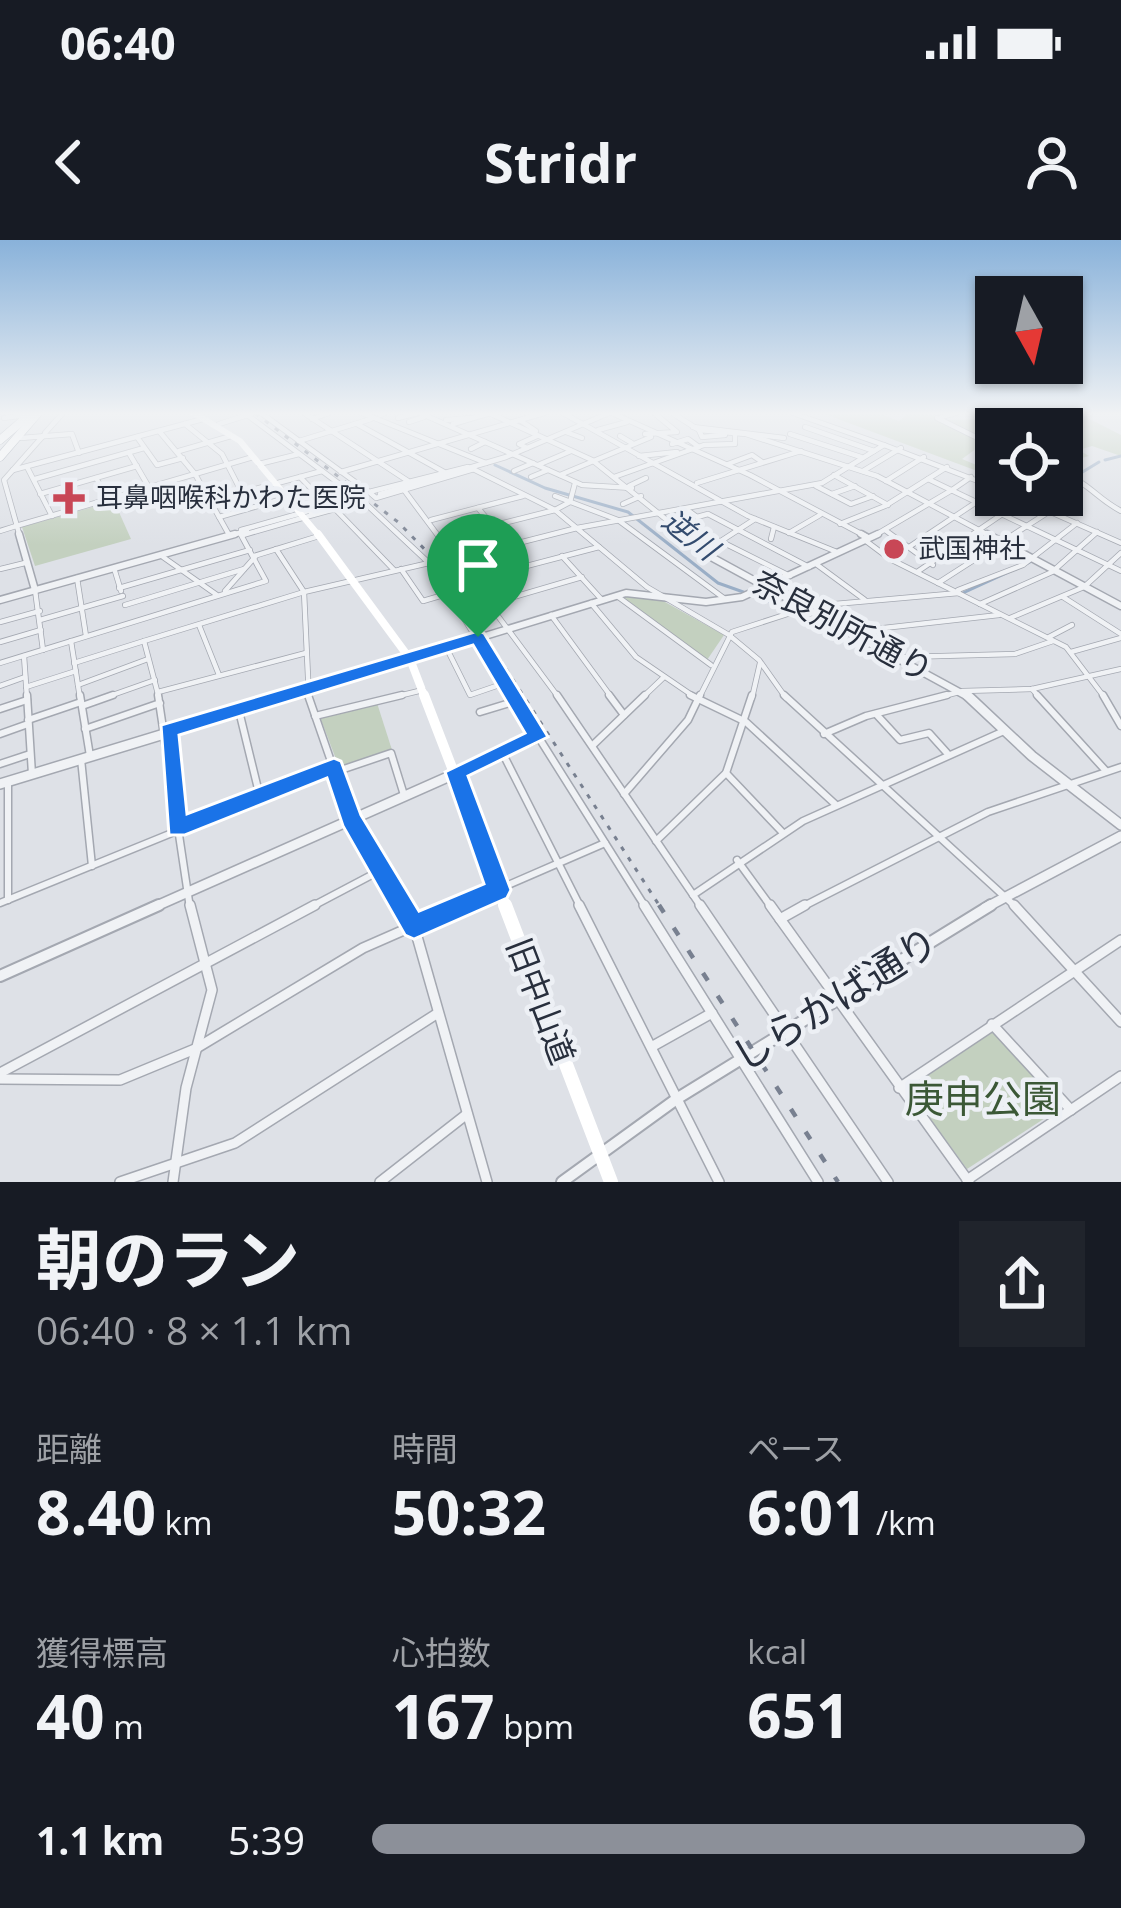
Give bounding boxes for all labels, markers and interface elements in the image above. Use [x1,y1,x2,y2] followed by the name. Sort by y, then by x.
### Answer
[60,12,176,73] text: 06:40
[484,125,637,199] text: Stridr
[36,129,102,195] icon: back
[1019,129,1085,195] icon: person
[975,276,1083,384] north arrow
[975,276,1083,516] map controls
[975,408,1083,516] button: locate
[96,478,366,515] place label: 耳鼻咽喉科かわた医院
[53,482,85,514] marker: 耳鼻咽喉科かわた医院
[655,499,730,570] water label: 逆川
[427,514,529,637] pin
[918,529,1026,566] place label: 武国神社
[445,532,511,598] icon: arrive
[881,536,907,562] marker: 武国神社
[745,559,941,692] street label: 奈良別所通り
[721,913,947,1082] street label: しらかば通り
[497,931,586,1071] street label: 旧中山道
[905,1071,1061,1124] park label: 庚申公園
[36,1213,300,1303] text: 朝のラン
[959,1221,1085,1347] button: share
[36,1303,352,1356] text: 06:40 · 8 × 1.1 km
[36,1426,102,1471] text: 距離
[392,1426,458,1471] text: 時間
[747,1426,845,1471] text: ペース
[36,1471,156,1553] text: 8.40
[392,1471,546,1553] text: 50:32
[747,1471,867,1553] text: 6:01
[156,1500,213,1545] text: km
[867,1500,936,1545] text: /km
[747,1629,807,1674] text: kcal
[36,1630,168,1675] text: 獲得標高
[392,1630,491,1675] text: 心拍数
[747,1674,850,1756] text: 651
[36,1675,105,1757] text: 40
[392,1675,495,1757] text: 167
[105,1704,144,1749] text: m
[495,1704,574,1749] text: bpm
[36,1813,164,1866] text: 1.1 km
[228,1813,305,1866] text: 5:39

